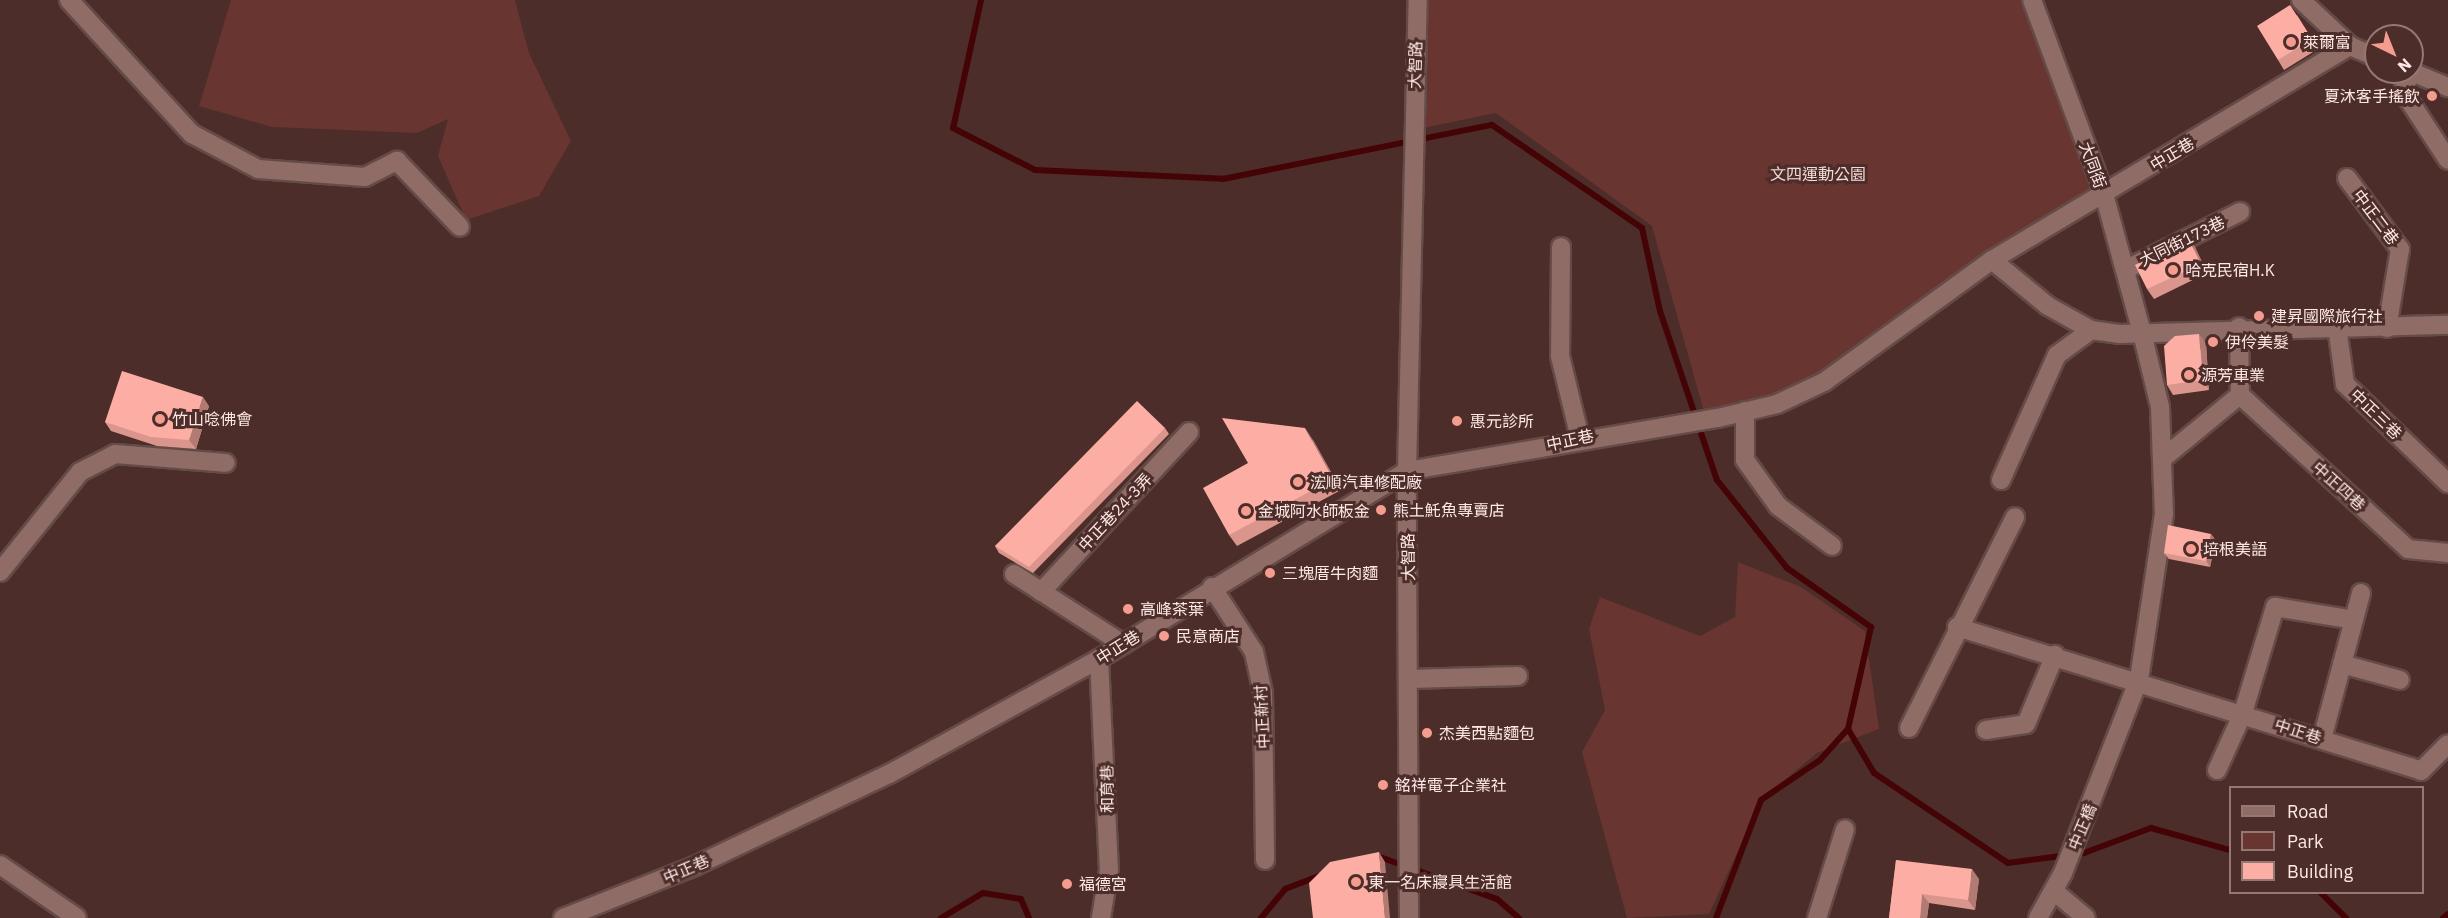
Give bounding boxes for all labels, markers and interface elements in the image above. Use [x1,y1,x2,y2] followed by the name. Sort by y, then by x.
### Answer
[2364,24,2424,84] north arrow
[2303,32,2351,52] place label: 萊爾富
[2284,35,2298,49] marker: 萊爾富
[1405,41,1425,89] street label: 大智路
[2394,54,2416,77] text: N
[2324,86,2420,106] place label: 夏沐客手搖飲
[2425,89,2439,103] marker: 夏沐客手搖飲
[2146,133,2198,175] street label: 中正巷
[2076,139,2110,191] street label: 大同街
[1770,164,1866,184] park label: 文四運動公園
[2349,186,2403,248] street label: 中正二巷
[2136,212,2228,270] street label: 大同街173巷
[2185,260,2275,280] place label: 哈克民宿H.K
[2166,263,2180,277] marker: 哈克民宿H.K
[2271,306,2383,326] place label: 建昇國際旅行社
[2252,309,2266,323] marker: 建昇國際旅行社
[2225,332,2289,352] place label: 伊伶美髮
[2206,335,2220,349] marker: 伊伶美髮
[2201,365,2265,385] place label: 源芳車業
[2182,368,2196,382] marker: 源芳車業
[2346,385,2406,443] street label: 中正三巷
[172,409,252,429] place label: 竹山唸佛會
[1470,411,1534,431] place label: 惠元診所
[153,412,167,426] marker: 竹山唸佛會
[1448,412,1466,430] marker: 惠元診所
[1545,426,1595,454] street label: 中正巷
[2309,457,2369,515] street label: 中正四巷
[1074,469,1156,555] street label: 中正巷24-3弄
[1310,472,1422,492] place label: 浤順汽車修配廠
[1291,475,1305,489] marker: 浤順汽車修配廠
[1393,500,1505,520] place label: 熊土魠魚專賣店
[1258,501,1370,521] place label: 金城阿水師板金
[1374,503,1388,517] marker: 熊土魠魚專賣店
[1239,504,1253,518] marker: 金城阿水師板金
[1398,533,1418,581] street label: 大智路
[2203,539,2267,559] place label: 培根美語
[2184,542,2198,556] marker: 培根美語
[1282,563,1378,583] place label: 三塊厝牛肉麵
[1263,566,1277,580] marker: 三塊厝牛肉麵
[1140,599,1204,619] place label: 高峰茶葉
[1121,602,1135,616] marker: 高峰茶葉
[1093,626,1143,668] street label: 中正巷
[1176,626,1240,646] place label: 民意商店
[1157,629,1171,643] marker: 民意商店
[1251,685,1273,749] street label: 中正新村
[2272,714,2324,748] street label: 中正巷
[1439,723,1535,743] place label: 杰美西點麵包
[1420,726,1434,740] marker: 杰美西點麵包
[1097,765,1117,813] street label: 和育巷
[1395,775,1507,795] place label: 銘祥電子企業社
[1376,778,1390,792] marker: 銘祥電子企業社
[2229,786,2424,894] legend
[2287,800,2328,823] text: Road
[2064,801,2100,853] street label: 中正橋
[2287,830,2323,853] text: Park
[660,851,712,887] street label: 中正巷
[2287,860,2353,883] text: Building
[1368,872,1512,892] place label: 東一名床寢具生活館
[1079,874,1127,894] place label: 福德宮
[1349,875,1363,889] marker: 東一名床寢具生活館
[1060,877,1074,891] marker: 福德宮

